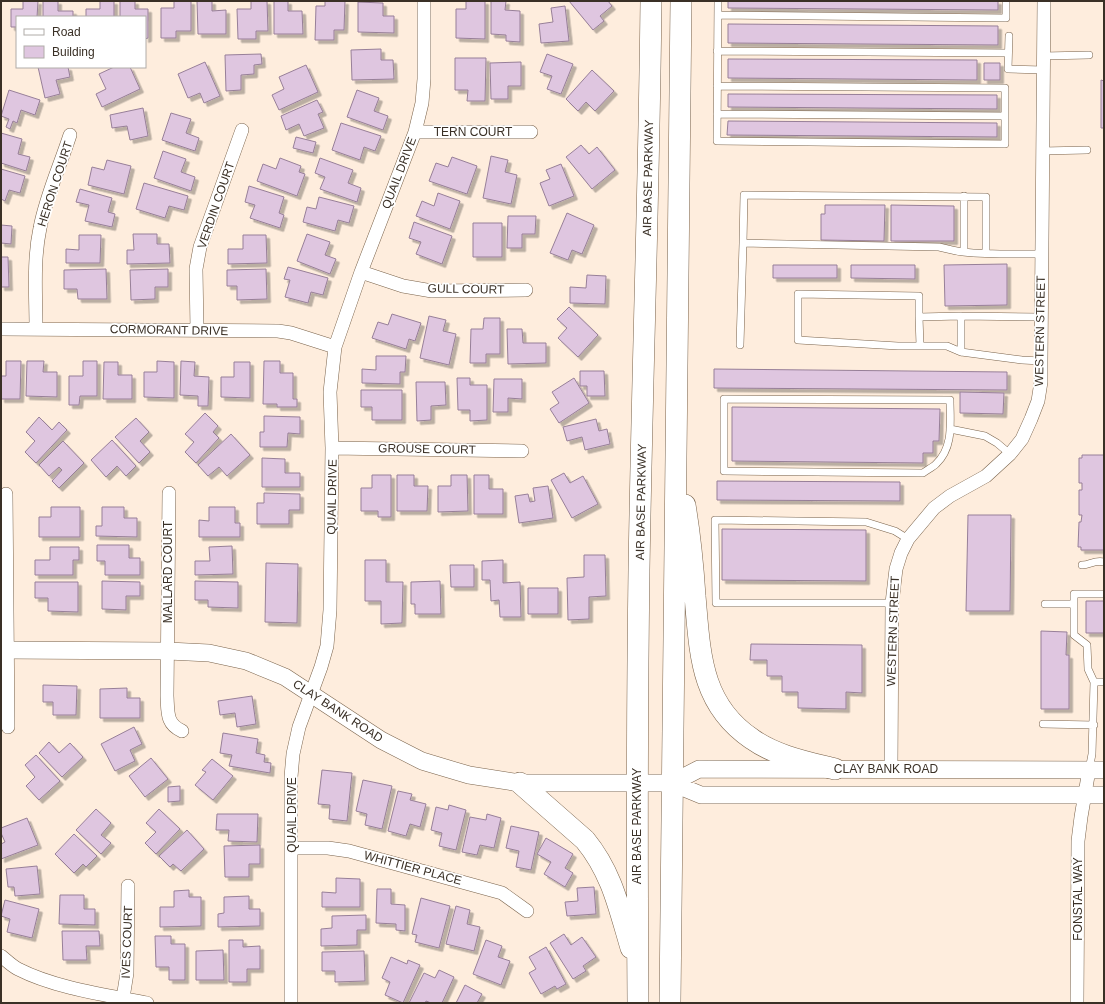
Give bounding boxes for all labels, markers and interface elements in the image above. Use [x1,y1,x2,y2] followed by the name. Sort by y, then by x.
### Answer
[16,16,146,68] legend
[52,25,81,39] text: Road
[52,45,95,59] text: Building
[640,120,656,236] street label: AIR BASE PARKWAY
[434,125,513,139] street label: TERN COURT
[379,135,419,211] street label: QUAIL DRIVE
[35,139,76,229] street label: HERON COURT
[195,159,238,250] street label: VERDIN COURT
[1032,275,1048,386] street label: WESTERN STREET
[428,281,505,297] street label: GULL COURT
[110,322,228,338] street label: CORMORANT DRIVE
[378,441,477,457] street label: GROUSE COURT
[633,444,649,560] street label: AIR BASE PARKWAY
[324,459,340,535] street label: QUAIL DRIVE
[161,520,175,623] street label: MALLARD COURT
[884,575,902,687] street label: WESTERN STREET
[290,677,386,745] street label: CLAY BANK ROAD
[834,762,938,776] street label: CLAY BANK ROAD
[630,768,644,884] street label: AIR BASE PARKWAY
[285,777,299,853] street label: QUAIL DRIVE
[363,848,463,888] street label: WHITTIER PLACE
[1071,857,1085,941] street label: FONSTAL WAY
[119,905,135,979] street label: IVES COURT

